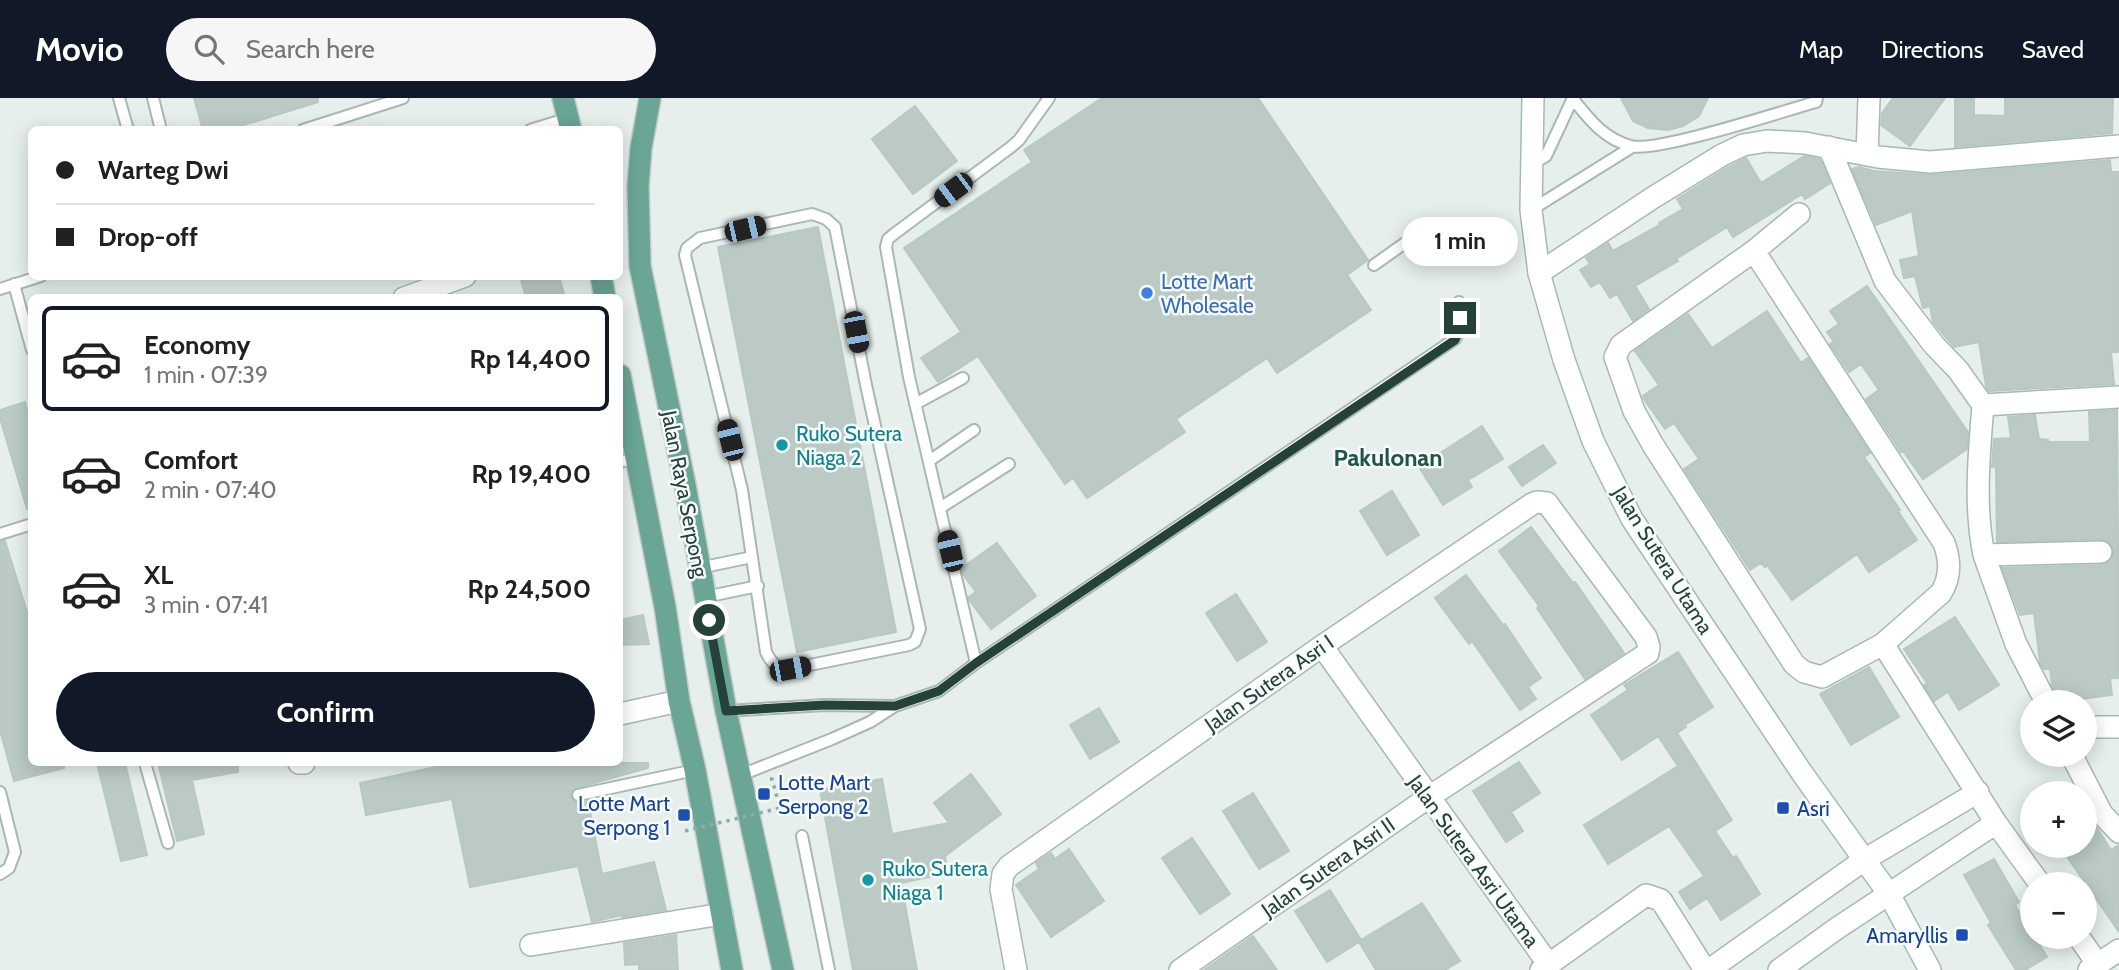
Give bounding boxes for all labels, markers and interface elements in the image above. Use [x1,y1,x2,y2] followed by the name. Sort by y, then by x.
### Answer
[166,18,656,81] search box
[35,29,124,69] text: Movio
[190,30,228,68] icon: search
[246,33,375,65] text: Search here
[1799,35,1843,64] text: Map
[1881,35,1984,64] text: Directions
[2022,35,2084,64] text: Saved
[98,154,229,186] text: Warteg Dwi
[930,169,977,211] car
[723,214,768,244] car
[1402,216,1518,266] callout: 1 min
[98,221,198,253] text: Drop-off
[1434,227,1486,255] text: 1 min
[1161,269,1254,318] place label: Lotte Mart Wholesale
[1139,285,1155,301] marker: Lotte Mart Wholesale
[1444,302,1476,334] route end
[842,309,871,355] car
[60,327,123,390] icon: car
[144,329,250,361] text: Economy
[470,343,591,375] text: Rp 14,400
[144,361,268,389] text: 1 min · 07:39
[656,408,714,580] street label: Jalan Raya Serpong
[715,417,746,463] car
[796,421,902,470] place label: Ruko Sutera Niaga 2
[774,437,790,453] marker: Ruko Sutera Niaga 2
[60,442,123,505] icon: car
[1333,443,1443,472] district label: Pakulonan
[144,444,238,476] text: Comfort
[472,458,591,490] text: Rp 19,400
[144,476,276,504] text: 2 min · 07:40
[1607,481,1719,639] street label: Jalan Sutera Utama
[936,528,965,574] car
[60,557,123,620] icon: car
[144,559,173,591] text: XL
[468,573,591,605] text: Rp 24,500
[144,591,268,619] text: 3 min · 07:41
[693,604,725,636] route start
[1199,629,1338,737] street label: Jalan Sutera Asri I
[768,655,813,683] car
[56,672,595,752] button: Confirm
[2020,690,2097,949] map controls
[2020,690,2097,767] button: layers
[1402,769,1545,952] street label: Jalan Sutera Asri Utama
[778,770,870,819] place label: Lotte Mart Serpong 2
[2020,781,2097,858] button: +
[756,786,772,802] marker: Lotte Mart Serpong 2
[578,791,670,840] place label: Lotte Mart Serpong 1
[1797,796,1830,821] place label: Asri
[1775,800,1791,816] marker: Asri
[676,807,692,823] marker: Lotte Mart Serpong 1
[1256,812,1399,923] street label: Jalan Sutera Asri II
[882,856,988,905] place label: Ruko Sutera Niaga 1
[860,872,876,888] marker: Ruko Sutera Niaga 1
[2020,872,2097,949] button: −
[1866,923,1948,948] place label: Amaryllis
[1954,927,1970,943] marker: Amaryllis

